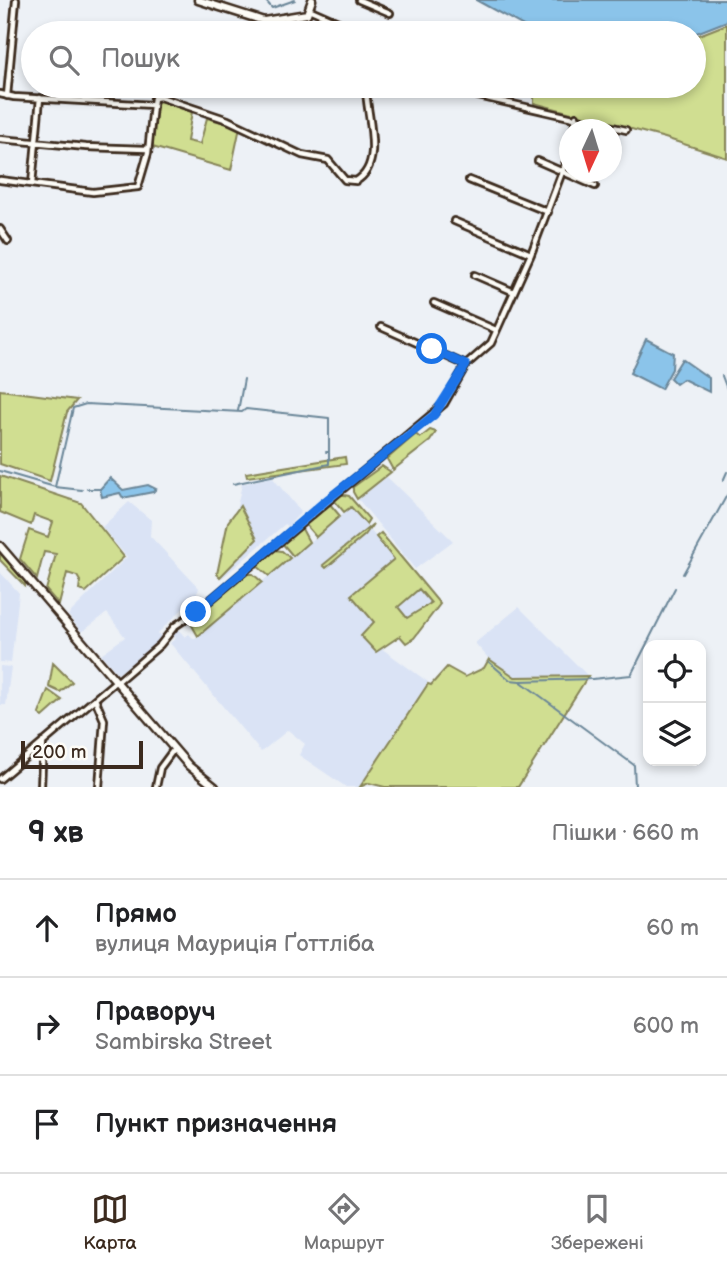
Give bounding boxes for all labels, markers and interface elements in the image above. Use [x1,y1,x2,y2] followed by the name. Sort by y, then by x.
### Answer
[21,21,706,98] search box
[45,41,83,79] icon: search
[101,44,180,75] text: Пошук
[559,119,622,182] north arrow
[416,333,447,364] route start
[180,596,211,627] route end
[643,640,706,766] map controls
[643,640,706,703] button: locate
[643,703,706,766] button: layers
[21,738,144,770] scale bar
[32,741,86,764] text: 200 m
[28,815,84,851] text: 9 хв
[551,819,699,847] text: Пішки · 660 m
[95,899,177,930] text: Прямо
[28,909,66,947] icon: ahead
[646,914,699,942] text: 60 m
[95,930,374,958] text: вулиця Мауриція Ґоттліба
[95,997,216,1028] text: Праворуч
[28,1007,66,1045] icon: right
[633,1012,699,1040] text: 600 m
[95,1028,272,1056] text: Sambirska Street
[28,1105,66,1143] icon: arrive
[95,1109,337,1140] text: Пункт призначення
[83,1190,137,1255] tab: Карта
[304,1190,384,1255] tab: Маршрут
[551,1190,644,1255] tab: Збережені

